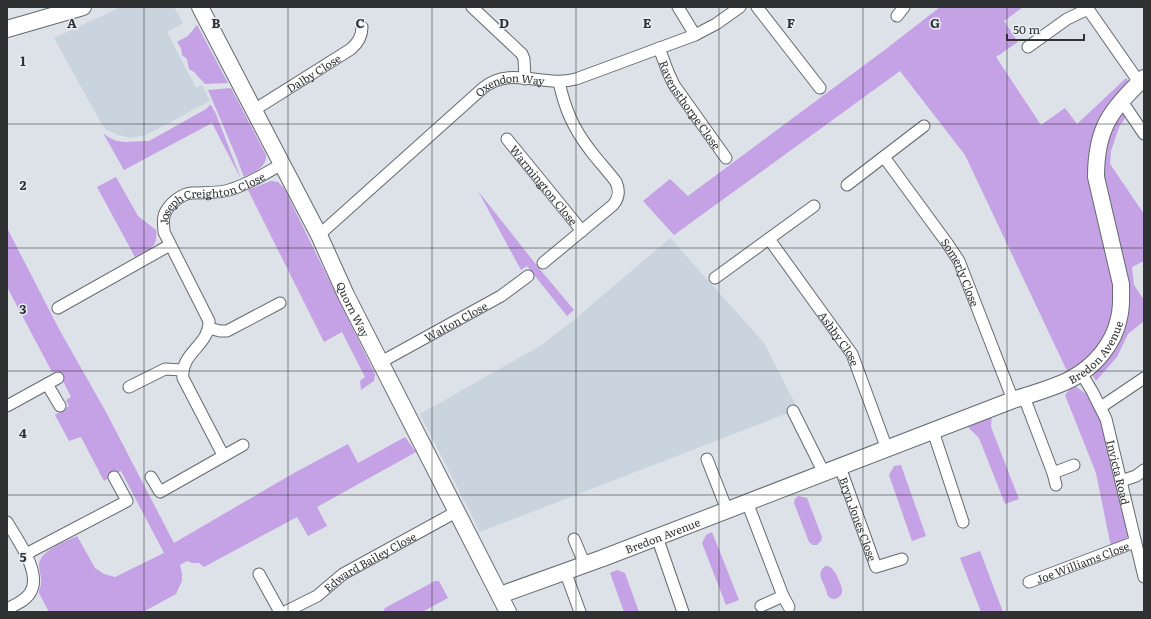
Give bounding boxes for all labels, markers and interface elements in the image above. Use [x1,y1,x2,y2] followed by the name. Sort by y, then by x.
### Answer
[67,13,77,32] text: A
[212,13,221,32] text: B
[355,13,365,32] text: C
[499,13,509,32] text: D
[643,13,652,32] text: E
[787,13,795,32] text: F
[930,13,940,32] text: G
[1007,16,1084,42] scale bar
[1013,20,1040,38] text: 50 m
[283,50,344,96] street label: Dalby Close
[20,51,26,70] text: 1
[656,58,725,152] street label: Ravensthorpe Close
[471,69,546,100] street label: Oxendon Way
[507,141,582,228] street label: Warmington Close
[155,167,268,225] street label: Joseph Creighton Close
[20,175,27,194] text: 2
[938,234,984,309] street label: Somerly Close
[333,279,374,340] street label: Quorn Way
[421,297,490,345] street label: Walton Close
[19,299,27,318] text: 3
[815,308,864,368] street label: Ashby Close
[1065,319,1126,387] street label: Bredon Avenue
[19,423,27,442] text: 4
[1103,438,1134,506] street label: Invicta Road
[836,474,881,563] street label: Bryn Jones Close
[622,513,702,557] street label: Bredon Avenue
[320,527,419,595] street label: Edward Bailey Close
[1034,537,1131,587] street label: Joe Williams Close
[19,547,27,566] text: 5

